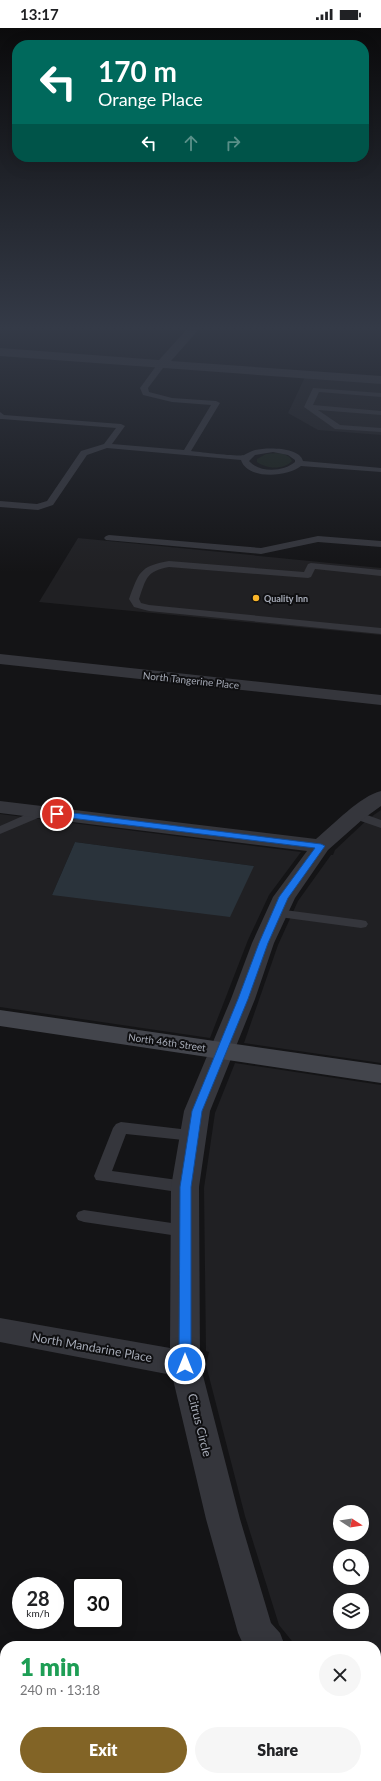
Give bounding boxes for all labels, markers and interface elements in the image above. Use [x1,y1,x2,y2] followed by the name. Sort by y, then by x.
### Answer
[20,5,59,23] text: 13:17
[98,54,177,88] text: 170 m
[32,56,84,108] icon: left
[98,88,203,110] text: Orange Place
[138,132,160,154] icon: left
[180,132,202,154] icon: ahead
[222,132,244,154] icon: right
[251,593,261,603] marker: Quality Inn
[264,593,308,604] place label: Quality Inn
[142,669,240,691] street label: North Tangerine Place
[40,797,74,831] pin
[46,803,68,825] icon: arrive
[127,1031,207,1053] street label: North 46th Street
[31,1329,153,1365] street label: North Mandarine Place
[164,1343,206,1385] position arrow
[185,1392,215,1458] street label: Citrus Circle
[333,1505,369,1541] north arrow
[333,1505,369,1629] map controls
[333,1549,369,1585] button: search
[72,1577,124,1629] speed limit sign: 30
[26,1586,50,1610] text: 28
[333,1593,369,1629] button: layers
[26,1607,50,1619] text: km/h
[20,1652,80,1681] text: 1 min
[319,1654,361,1696] button: close
[20,1682,100,1698] text: 240 m · 13:18
[20,1727,187,1773] button: Exit
[195,1727,361,1773] button: Share

